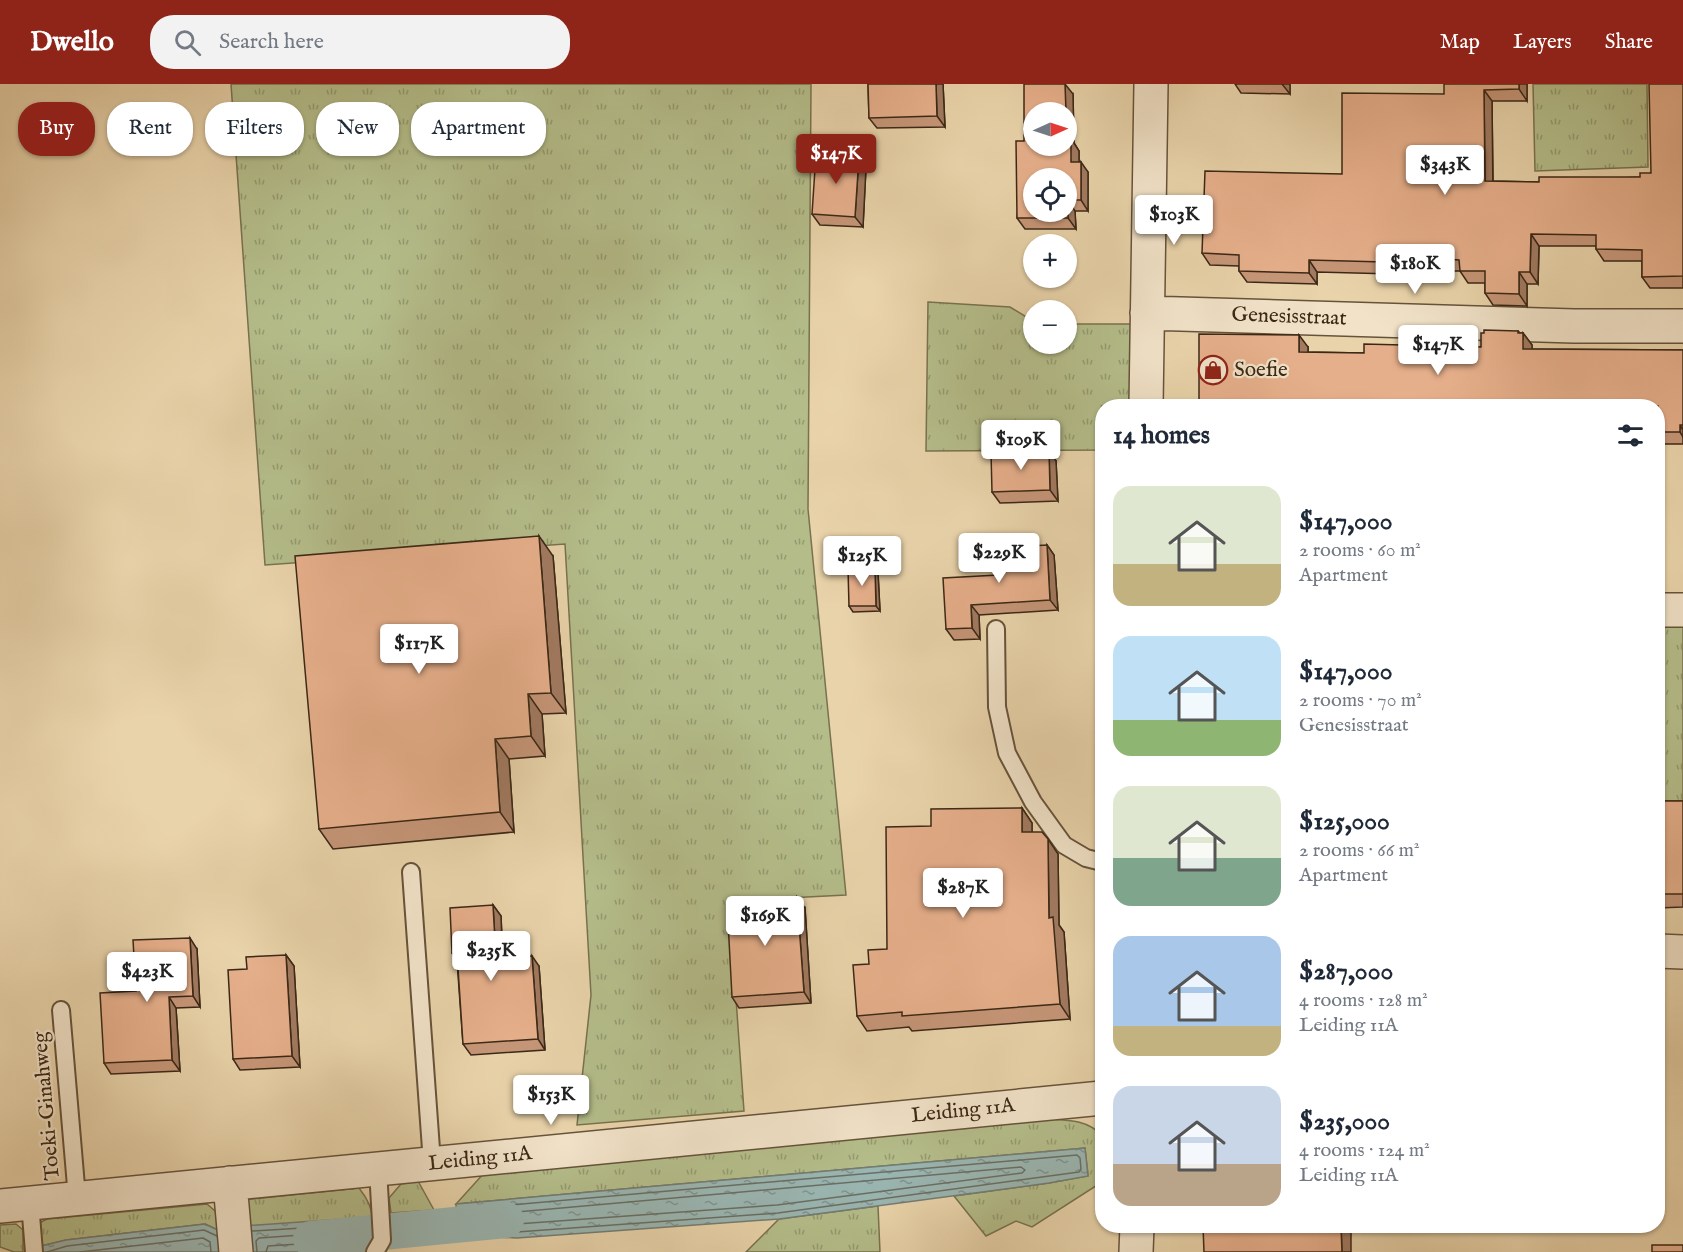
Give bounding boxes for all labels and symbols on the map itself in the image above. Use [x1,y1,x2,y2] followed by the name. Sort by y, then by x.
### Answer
[1023,102,1077,156] north arrow
[794,134,878,185] pin: $147K
[1403,145,1487,196] pin: $343K
[1132,195,1216,246] pin: $103K
[1373,244,1457,295] pin: $180K
[1231,301,1347,333] street label: Genesisstraat
[1396,325,1480,376] pin: $147K
[1197,354,1229,386] shop icon: Soefie
[1234,357,1288,384] place label: Soefie
[979,420,1063,471] pin: $109K
[957,533,1041,584] pin: $229K
[820,536,904,587] pin: $125K
[377,624,461,675] pin: $117K
[921,868,1005,919] pin: $287K
[723,896,807,947] pin: $169K
[449,931,533,982] pin: $235K
[105,952,189,1003] pin: $423K
[27,1030,67,1181] street label: Toeki-Ginahweg
[509,1075,593,1126] pin: $153K
[910,1092,1017,1130] street label: Leiding 11A
[427,1140,534,1178] street label: Leiding 11A

